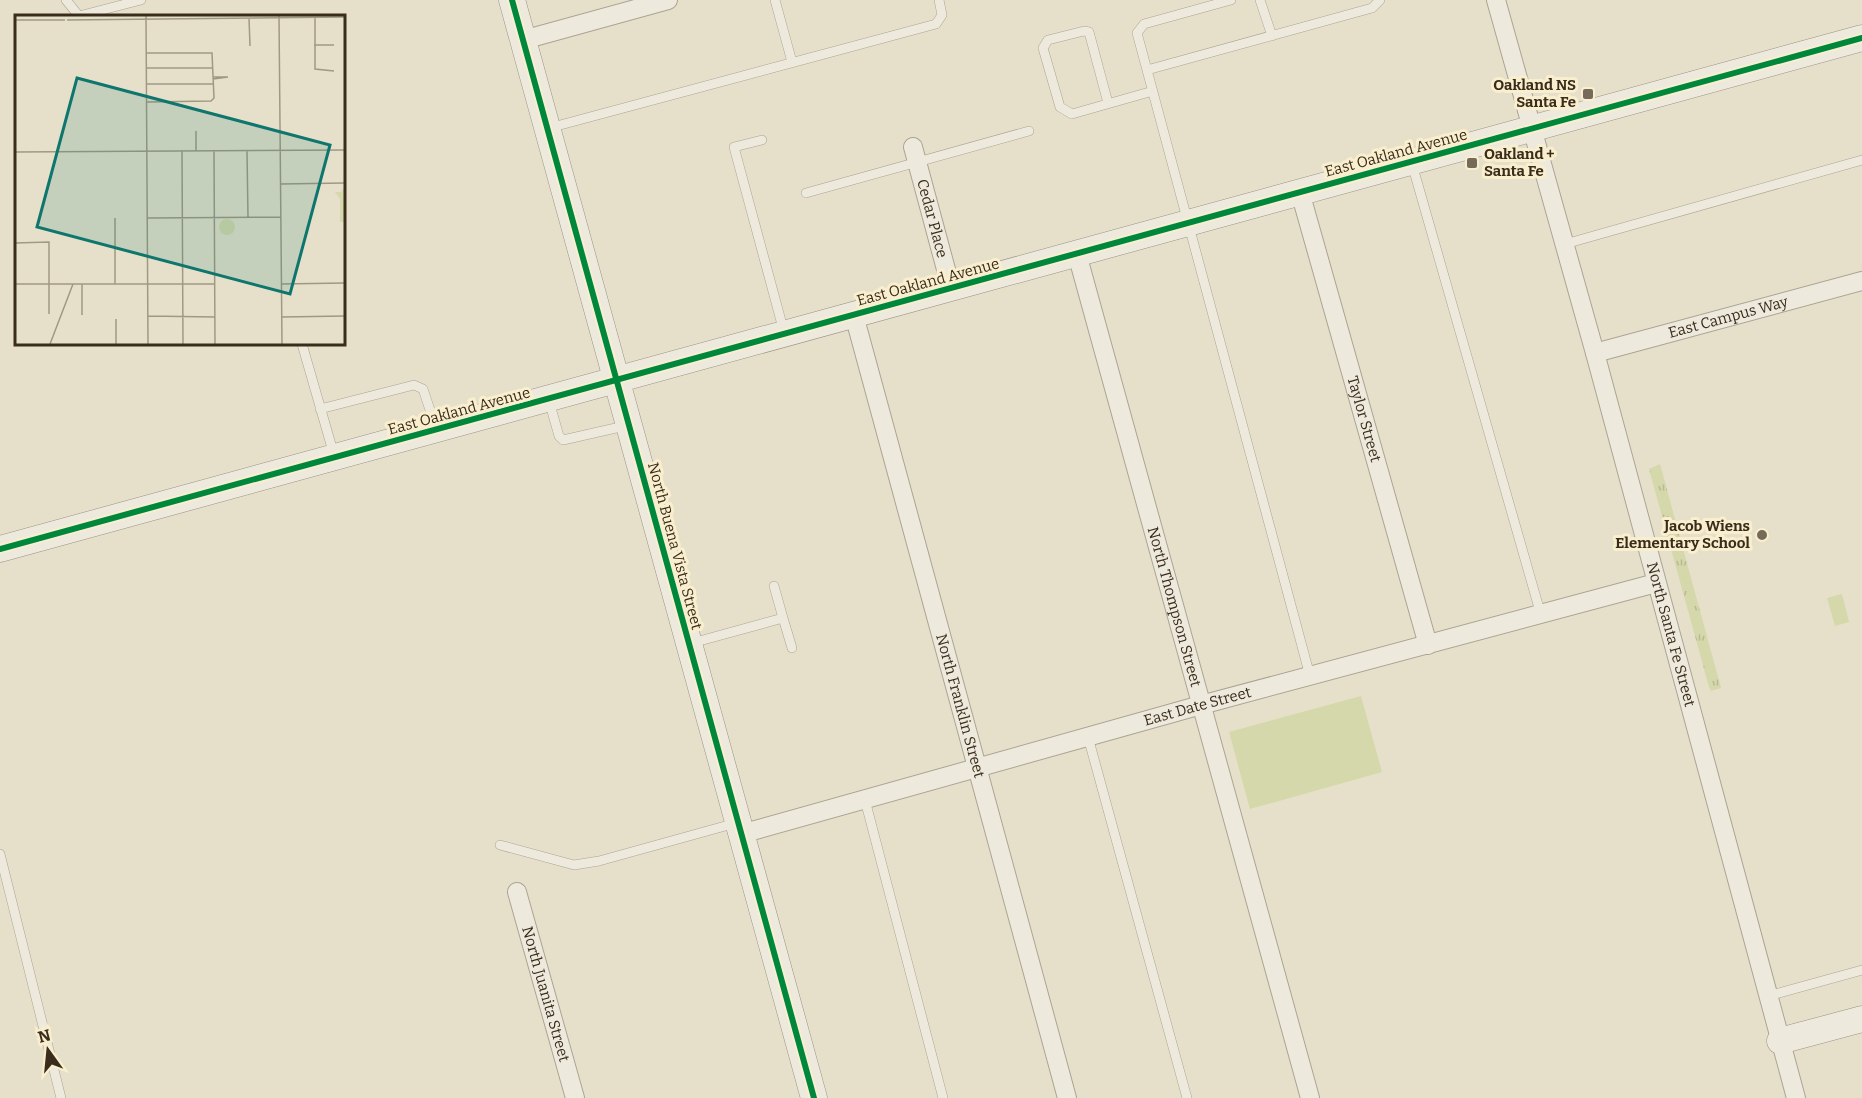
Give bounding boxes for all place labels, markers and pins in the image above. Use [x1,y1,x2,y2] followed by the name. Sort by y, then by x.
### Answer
[1493,76,1576,111] place label: Oakland NS Santa Fe
[1581,87,1595,101] marker: Oakland NS Santa Fe
[1484,145,1554,180] place label: Oakland + Santa Fe
[1465,156,1479,170] marker: Oakland + Santa Fe
[1615,517,1750,552] place label: Jacob Wiens Elementary School
[1755,528,1769,542] marker: Jacob Wiens Elementary School

